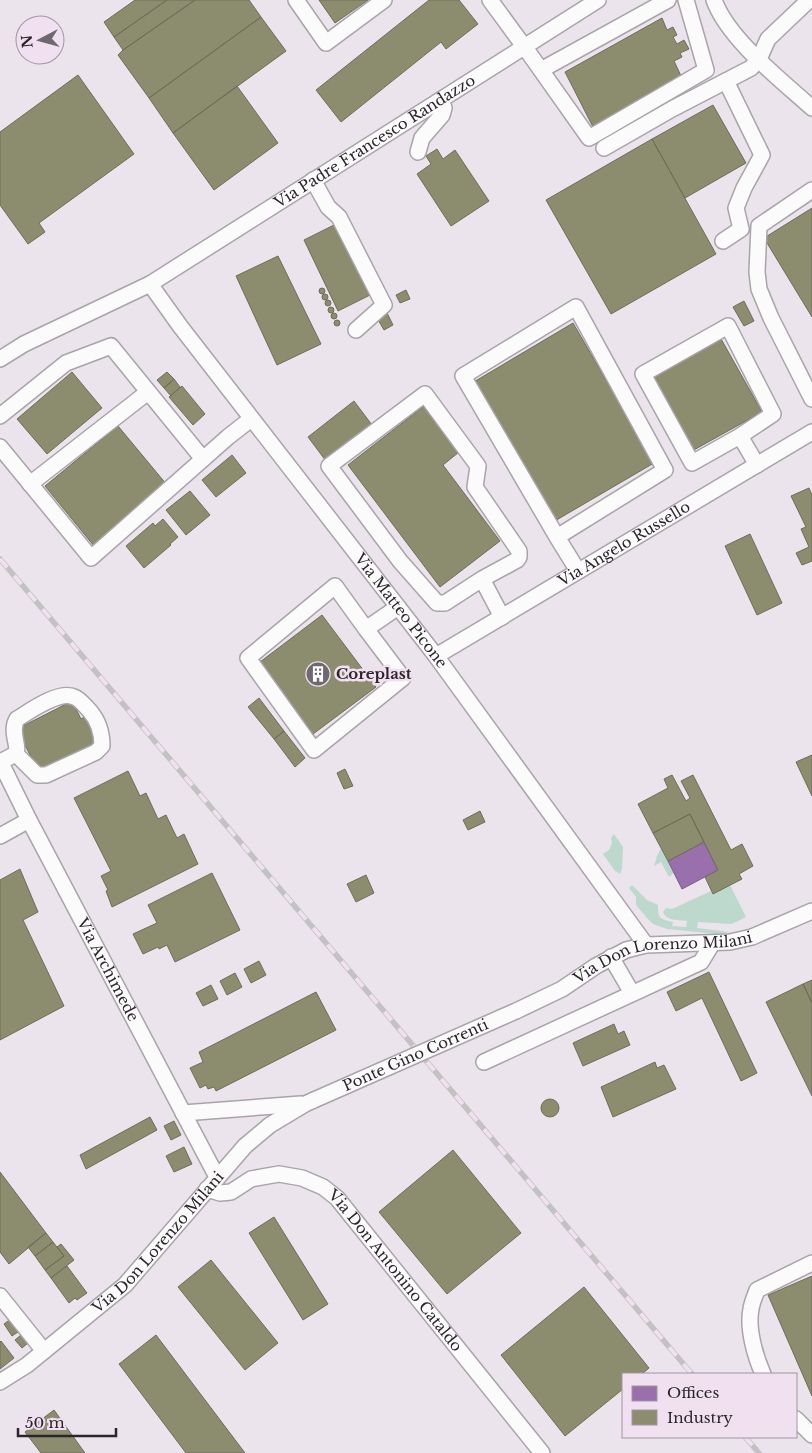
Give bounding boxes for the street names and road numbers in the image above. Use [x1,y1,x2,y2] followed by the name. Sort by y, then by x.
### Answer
[270,70,479,212] street label: Via Padre Francesco Randazzo
[553,497,694,591] street label: Via Angelo Russello
[350,548,452,672] street label: Via Matteo Picone
[73,914,143,1024] street label: Via Archimede
[569,927,754,988] street label: Via Don Lorenzo Milani
[340,1014,491,1095] street label: Ponte Gino Correnti
[87,1167,228,1318] street label: Via Don Lorenzo Milani
[324,1184,467,1355] street label: Via Don Antonino Cataldo

